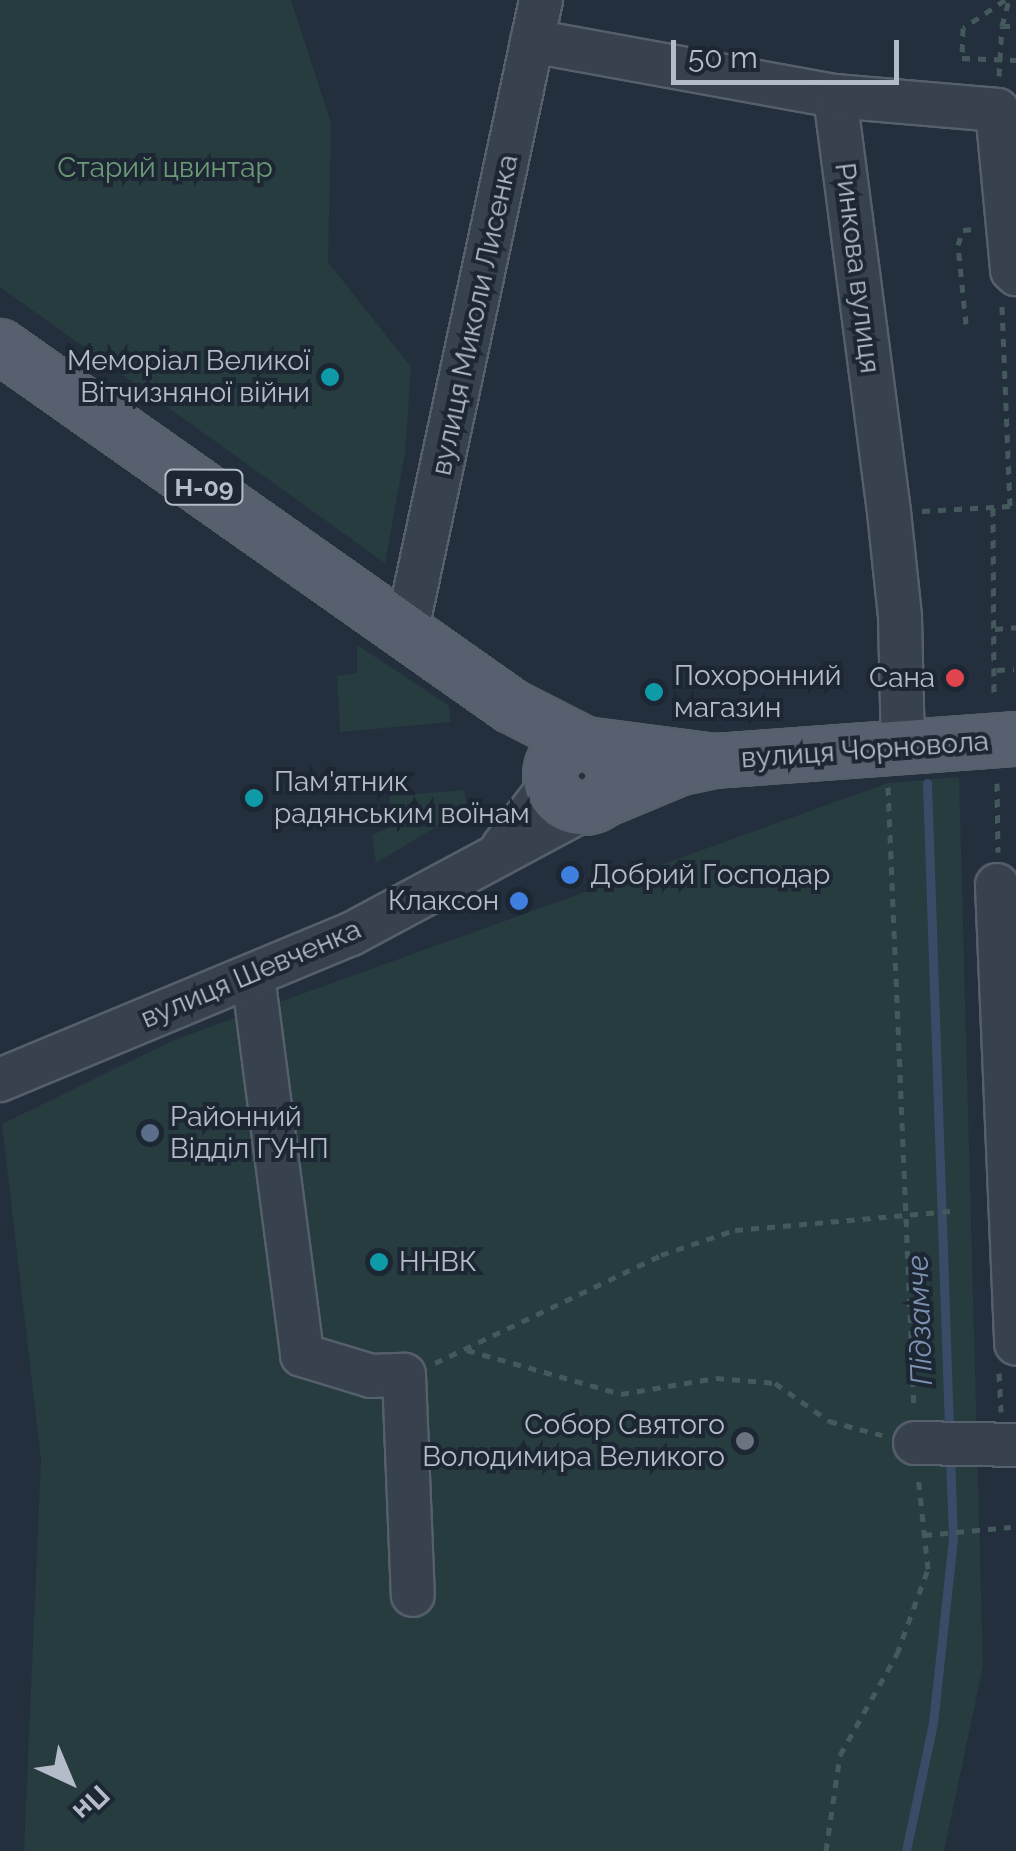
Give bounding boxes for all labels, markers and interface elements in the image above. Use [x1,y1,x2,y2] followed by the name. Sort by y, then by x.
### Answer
[676,20,904,82] scale bar
[688,40,758,75] text: 50 m
[57,151,273,185] park label: Старий цвинтар
[425,152,525,478] street label: вулиця Миколи Лисенка
[827,161,887,375] street label: Ринкова вулиця
[67,344,310,410] place label: Меморіал Великої Вітчизняної війни
[319,366,341,388] marker: Меморіал Великої Вітчизняної війни
[164,467,244,507] road number: Н-09
[674,659,841,725] place label: Похоронний магазин
[869,661,935,695] place label: Сана
[944,667,966,689] marker: Сана
[643,681,665,703] marker: Похоронний магазин
[740,725,990,775] street label: вулиця Чорновола
[274,765,530,831] place label: Пам'ятник радянським воїнам
[243,787,265,809] marker: Пам'ятник радянським воїнам
[590,858,830,892] place label: Добрий Господар
[559,864,581,886] marker: Добрий Господар
[388,884,499,918] place label: Клаксон
[508,890,530,912] marker: Клаксон
[136,913,366,1035] street label: вулиця Шевченка
[170,1100,329,1166] place label: Районний Відділ ГУНП
[139,1122,161,1144] marker: Районний Відділ ГУНП
[399,1245,477,1279] place label: ННВК
[368,1251,390,1273] marker: ННВК
[900,1254,940,1386] water label: Підзамче
[422,1408,725,1474] place label: Собор Святого Володимира Великого
[734,1430,756,1452] marker: Собор Святого Володимира Великого
[20,1731,120,1831] north arrow
[66,1778,116,1828] text: Пн

